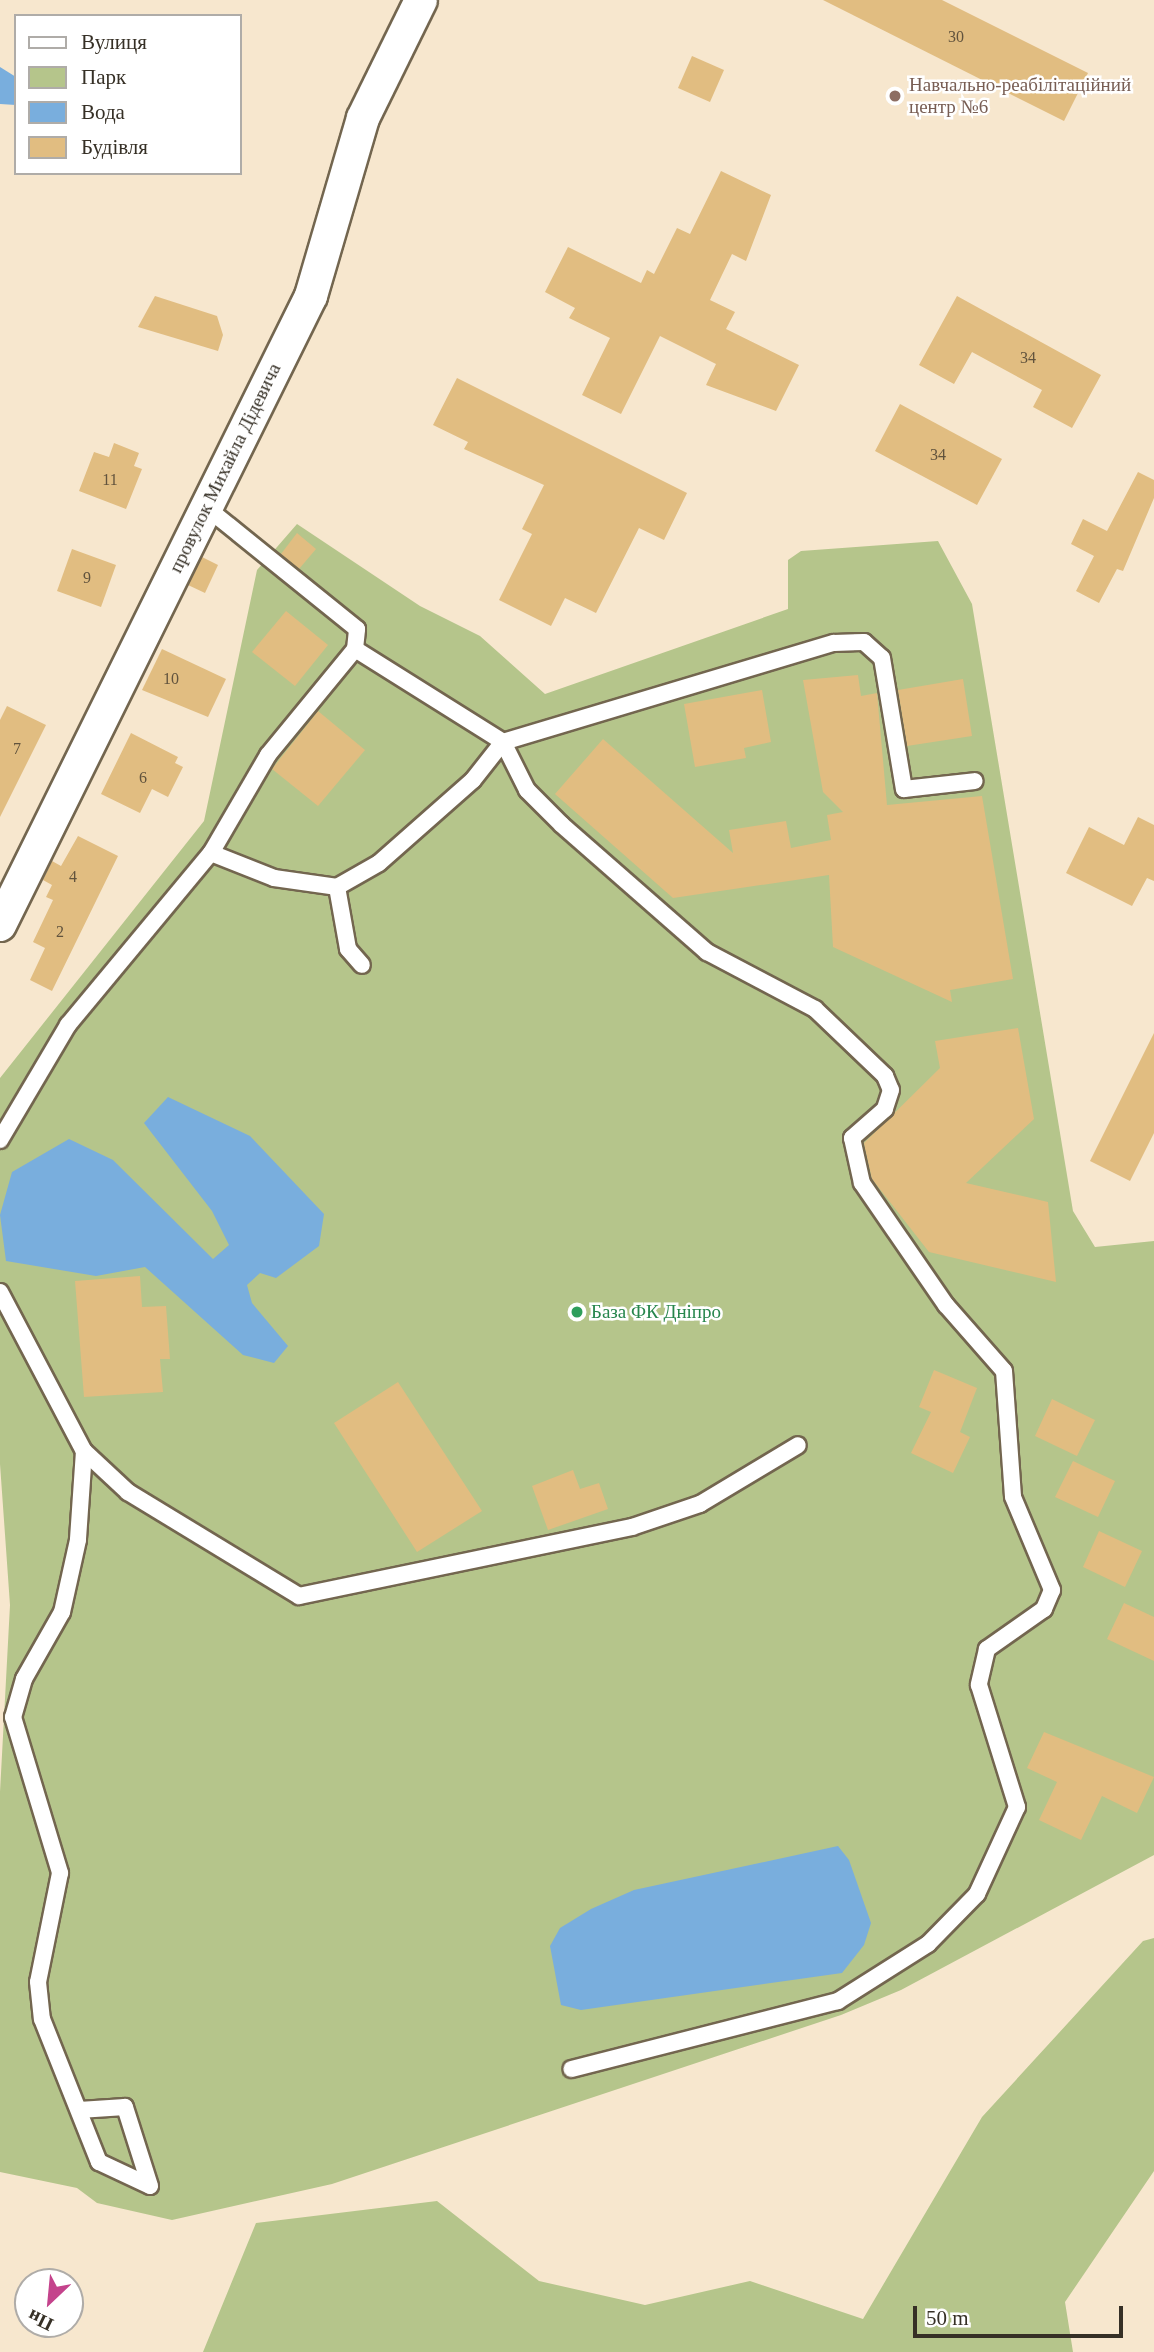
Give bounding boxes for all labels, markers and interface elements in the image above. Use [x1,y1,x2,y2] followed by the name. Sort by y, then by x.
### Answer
[14,14,242,175] legend
[948,27,964,47] house number: 30
[81,30,147,54] text: Вулиця
[81,65,126,89] text: Парк
[909,74,1131,118] place label: Навчально-реабілітаційний центр №6
[887,88,903,104] marker: Навчально-реабілітаційний центр №6
[81,100,125,124] text: Вода
[81,135,148,159] text: Будівля
[1020,348,1036,368] house number: 34
[164,360,286,576] street label: провулок Михайла Дідевича
[930,445,946,465] house number: 34
[102,470,118,490] house number: 11
[83,568,91,588] house number: 9
[163,669,179,689] house number: 10
[13,739,21,759] house number: 7
[139,768,147,788] house number: 6
[69,867,77,887] house number: 4
[56,922,64,942] house number: 2
[591,1301,721,1323] place label: База ФК Дніпро
[569,1304,585,1320] marker: База ФК Дніпро
[14,2268,84,2338] north arrow
[916,2292,1126,2336] scale bar
[24,2305,57,2336] text: Пн
[926,2306,969,2330] text: 50 m

